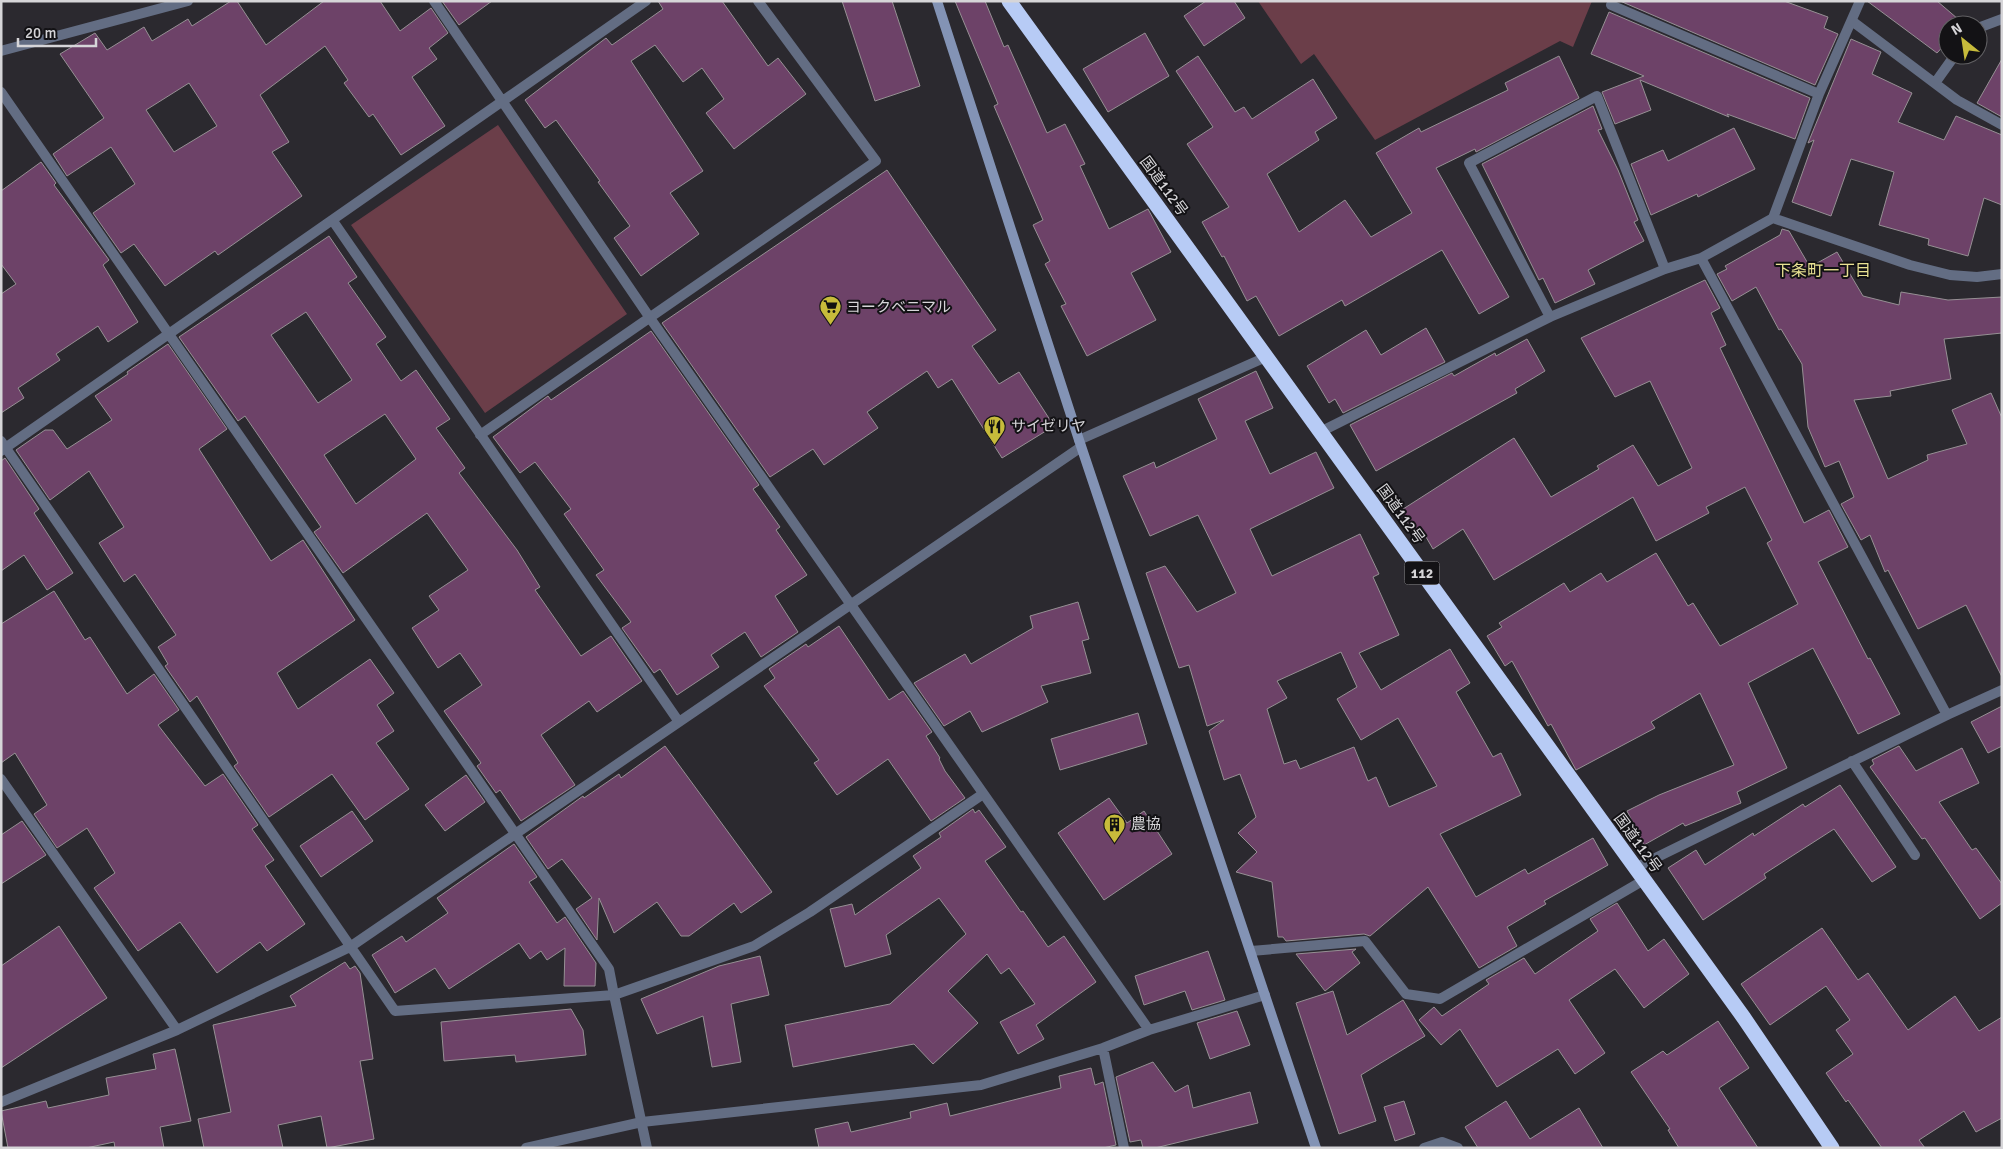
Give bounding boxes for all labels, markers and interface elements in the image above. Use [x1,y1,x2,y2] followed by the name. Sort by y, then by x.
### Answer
[18,15,95,47] scale bar
[1938,15,1988,65] north arrow
[1948,19,1965,39] text: N
[25,24,56,42] text: 20 m
[1136,153,1192,219] street label: 国道112号
[1775,261,1871,281] district label: 下条町一丁目
[818,295,842,326] supermarket icon: ヨークベニマル
[846,298,951,316] place label: ヨークベニマル
[983,414,1007,445] restaurant icon: サイゼリヤ
[1011,417,1086,435] place label: サイゼリヤ
[1373,481,1429,547] street label: 国道112号
[1404,562,1440,584] road number: 112
[1610,810,1666,876] street label: 国道112号
[1103,812,1127,843] building icon: 農協
[1131,815,1161,833] place label: 農協

